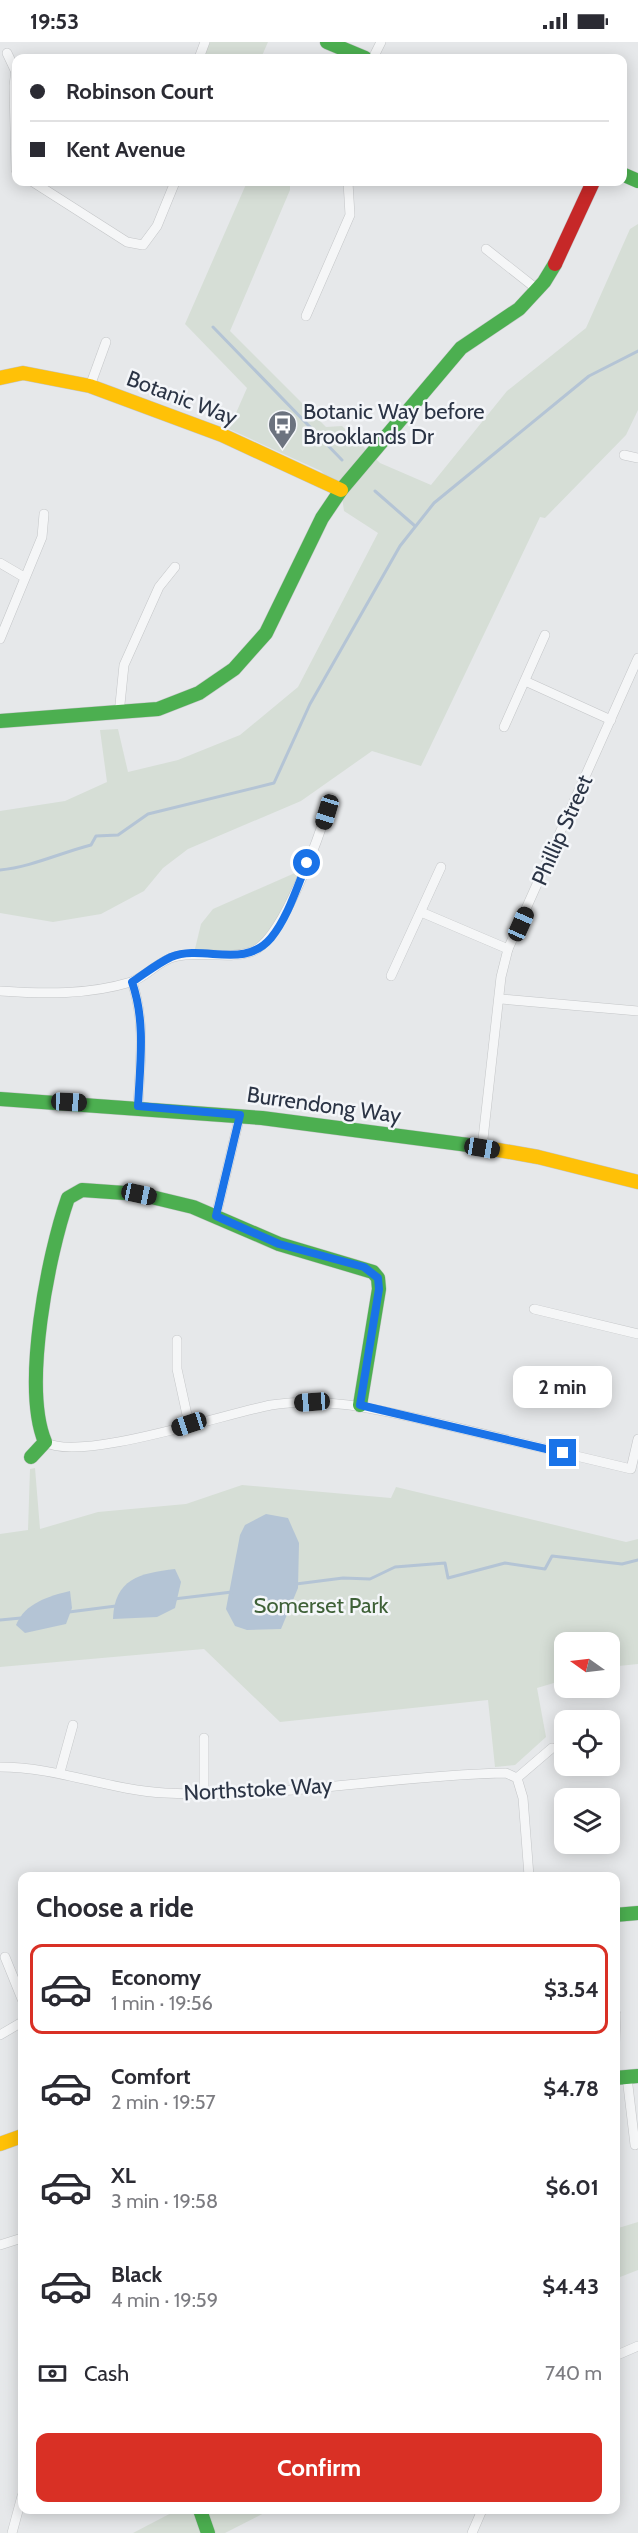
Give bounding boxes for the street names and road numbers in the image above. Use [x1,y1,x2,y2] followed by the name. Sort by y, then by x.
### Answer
[123,365,241,431] street label: Botanic Way
[526,770,599,889] street label: Phillip Street
[245,1081,403,1129] street label: Burrendong Way
[183,1772,333,1806] street label: Northstoke Way

